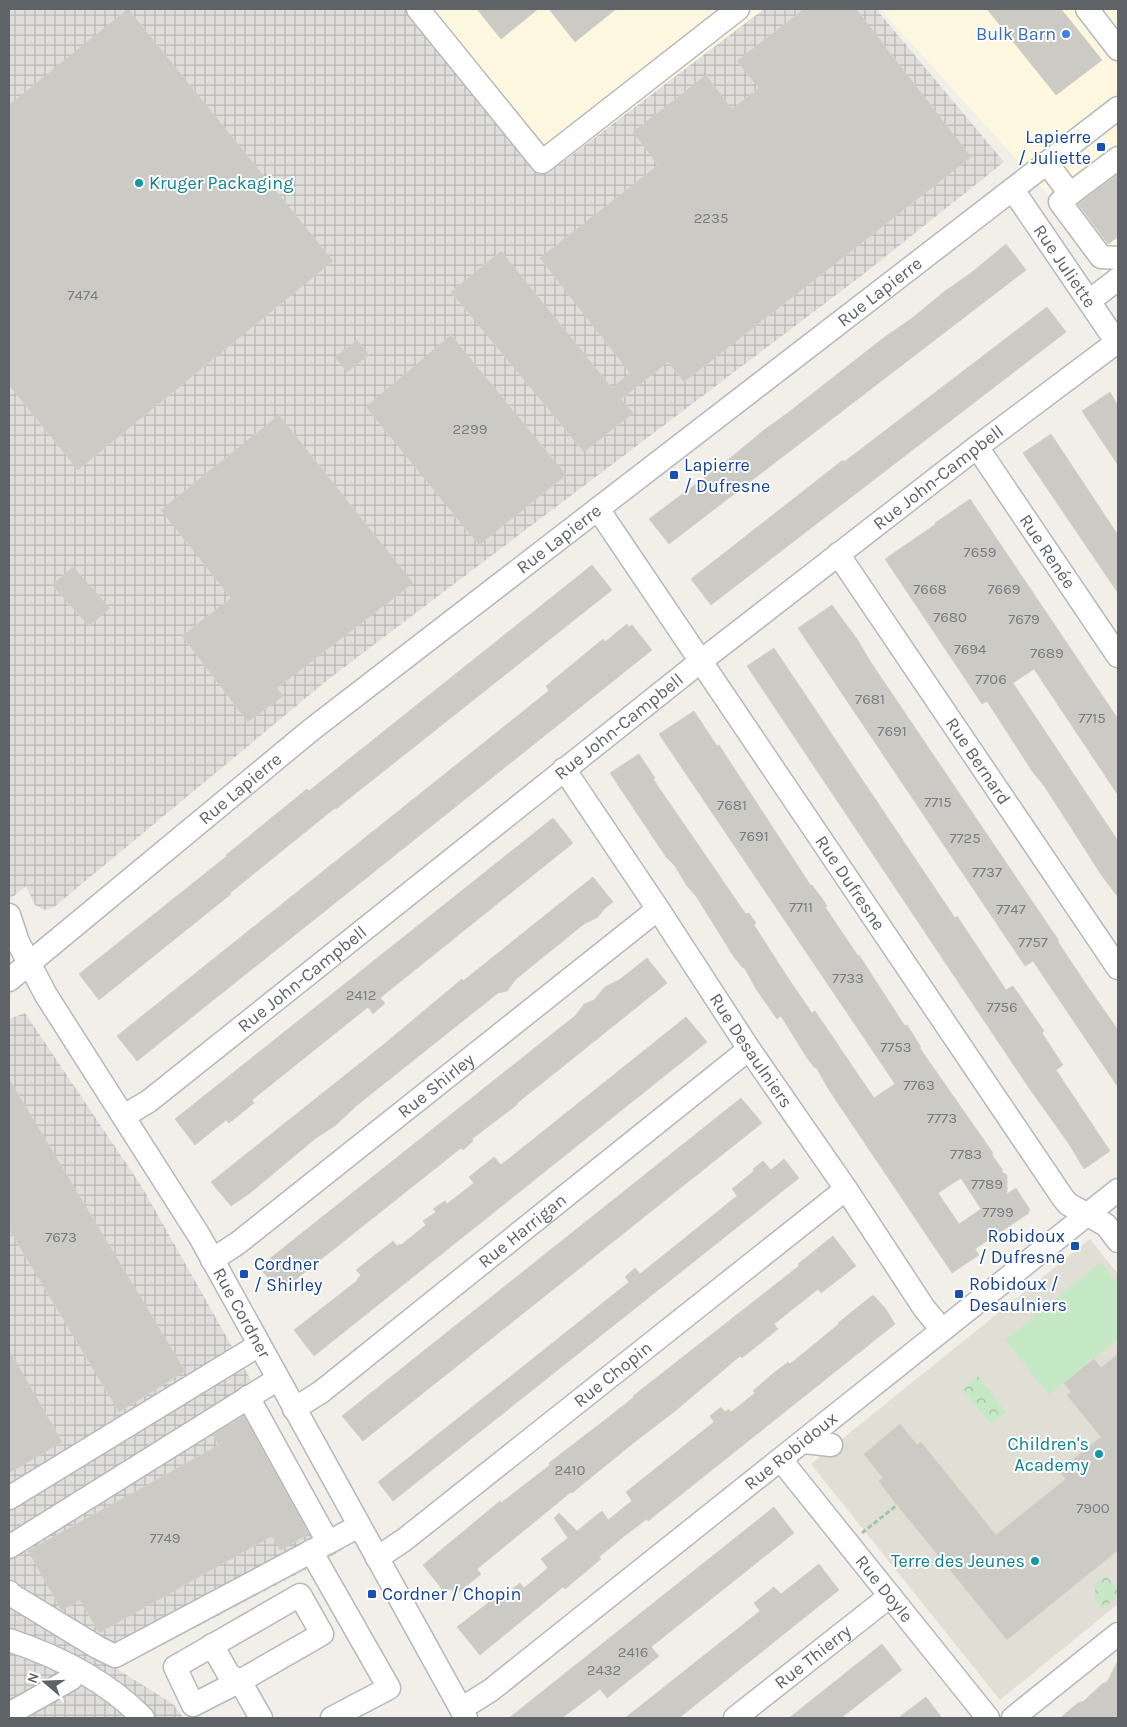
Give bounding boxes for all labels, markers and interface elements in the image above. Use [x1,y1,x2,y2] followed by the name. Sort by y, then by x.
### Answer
[976,23,1056,45] place label: Bulk Barn
[1060,28,1072,40] marker: Bulk Barn
[1018,126,1091,169] place label: Lapierre / Juliette
[1095,141,1107,153] marker: Lapierre / Juliette
[149,172,293,194] place label: Kruger Packaging
[133,177,145,189] marker: Kruger Packaging
[694,209,728,227] house number: 2235
[1029,220,1101,312] street label: Rue Juliette
[833,252,926,331] street label: Rue Lapierre
[68,286,99,304] house number: 7474
[453,420,487,438] house number: 2299
[868,420,1008,535] street label: Rue John-Campbell
[684,454,770,497] place label: Lapierre / Dufresne
[668,469,680,481] marker: Lapierre / Dufresne
[512,499,606,579] street label: Rue Lapierre
[1015,510,1080,593] street label: Rue Renée
[964,543,996,561] house number: 7659
[913,580,947,598] house number: 7668
[988,580,1020,598] house number: 7669
[933,608,967,626] house number: 7680
[1008,610,1040,628] house number: 7679
[954,640,987,658] house number: 7694
[1030,644,1064,662] house number: 7689
[550,668,688,785] street label: Rue John-Campbell
[975,670,1007,688] house number: 7706
[855,690,885,708] house number: 7681
[1078,709,1106,727] house number: 7715
[941,713,1015,809] street label: Rue Bernard
[877,722,907,740] house number: 7691
[194,748,286,829] street label: Rue Lapierre
[924,793,952,811] house number: 7715
[717,796,747,814] house number: 7681
[739,827,769,845] house number: 7691
[949,829,981,847] house number: 7725
[810,831,890,934] street label: Rue Dufresne
[972,863,1002,881] house number: 7737
[789,898,813,916] house number: 7711
[996,900,1026,918] house number: 7747
[233,921,371,1037] street label: Rue John-Campbell
[1018,933,1048,951] house number: 7757
[832,969,864,987] house number: 7733
[346,986,376,1004] house number: 2412
[705,989,797,1112] street label: Rue Desaulniers
[986,998,1018,1016] house number: 7756
[880,1038,912,1056] house number: 7753
[393,1048,479,1123] street label: Rue Shirley
[903,1076,935,1094] house number: 7763
[927,1109,957,1127] house number: 7773
[950,1145,982,1163] house number: 7783
[971,1175,1003,1193] house number: 7789
[474,1189,571,1273] street label: Rue Harrigan
[982,1203,1014,1221] house number: 7799
[979,1225,1065,1268] place label: Robidoux / Dufresne
[45,1228,77,1246] house number: 7673
[1069,1240,1081,1252] marker: Robidoux / Dufresne
[254,1253,323,1296] place label: Cordner / Shirley
[208,1264,276,1363] street label: Rue Cordner
[238,1268,250,1280] marker: Cordner / Shirley
[969,1273,1067,1316] place label: Robidoux / Desaulniers
[953,1288,965,1300] marker: Robidoux / Desaulniers
[569,1336,656,1412] street label: Rue Chopin
[740,1407,842,1495] street label: Rue Robidoux
[1008,1433,1090,1476] place label: Children's Academy
[1093,1448,1105,1460] marker: Children's Academy
[555,1461,586,1479] house number: 2410
[1076,1499,1110,1517] house number: 7900
[149,1529,181,1547] house number: 7749
[891,1550,1025,1572] place label: Terre des Jeunes
[851,1551,918,1627] street label: Rue Doyle
[1029,1555,1041,1567] marker: Terre des Jeunes
[382,1583,521,1605] place label: Cordner / Chopin
[366,1588,378,1600] marker: Cordner / Chopin
[770,1619,856,1694] street label: Rue Thierry
[618,1643,648,1661] house number: 2416
[20,1657,70,1707] north arrow
[587,1661,621,1679] house number: 2432
[24,1670,43,1685] text: N

